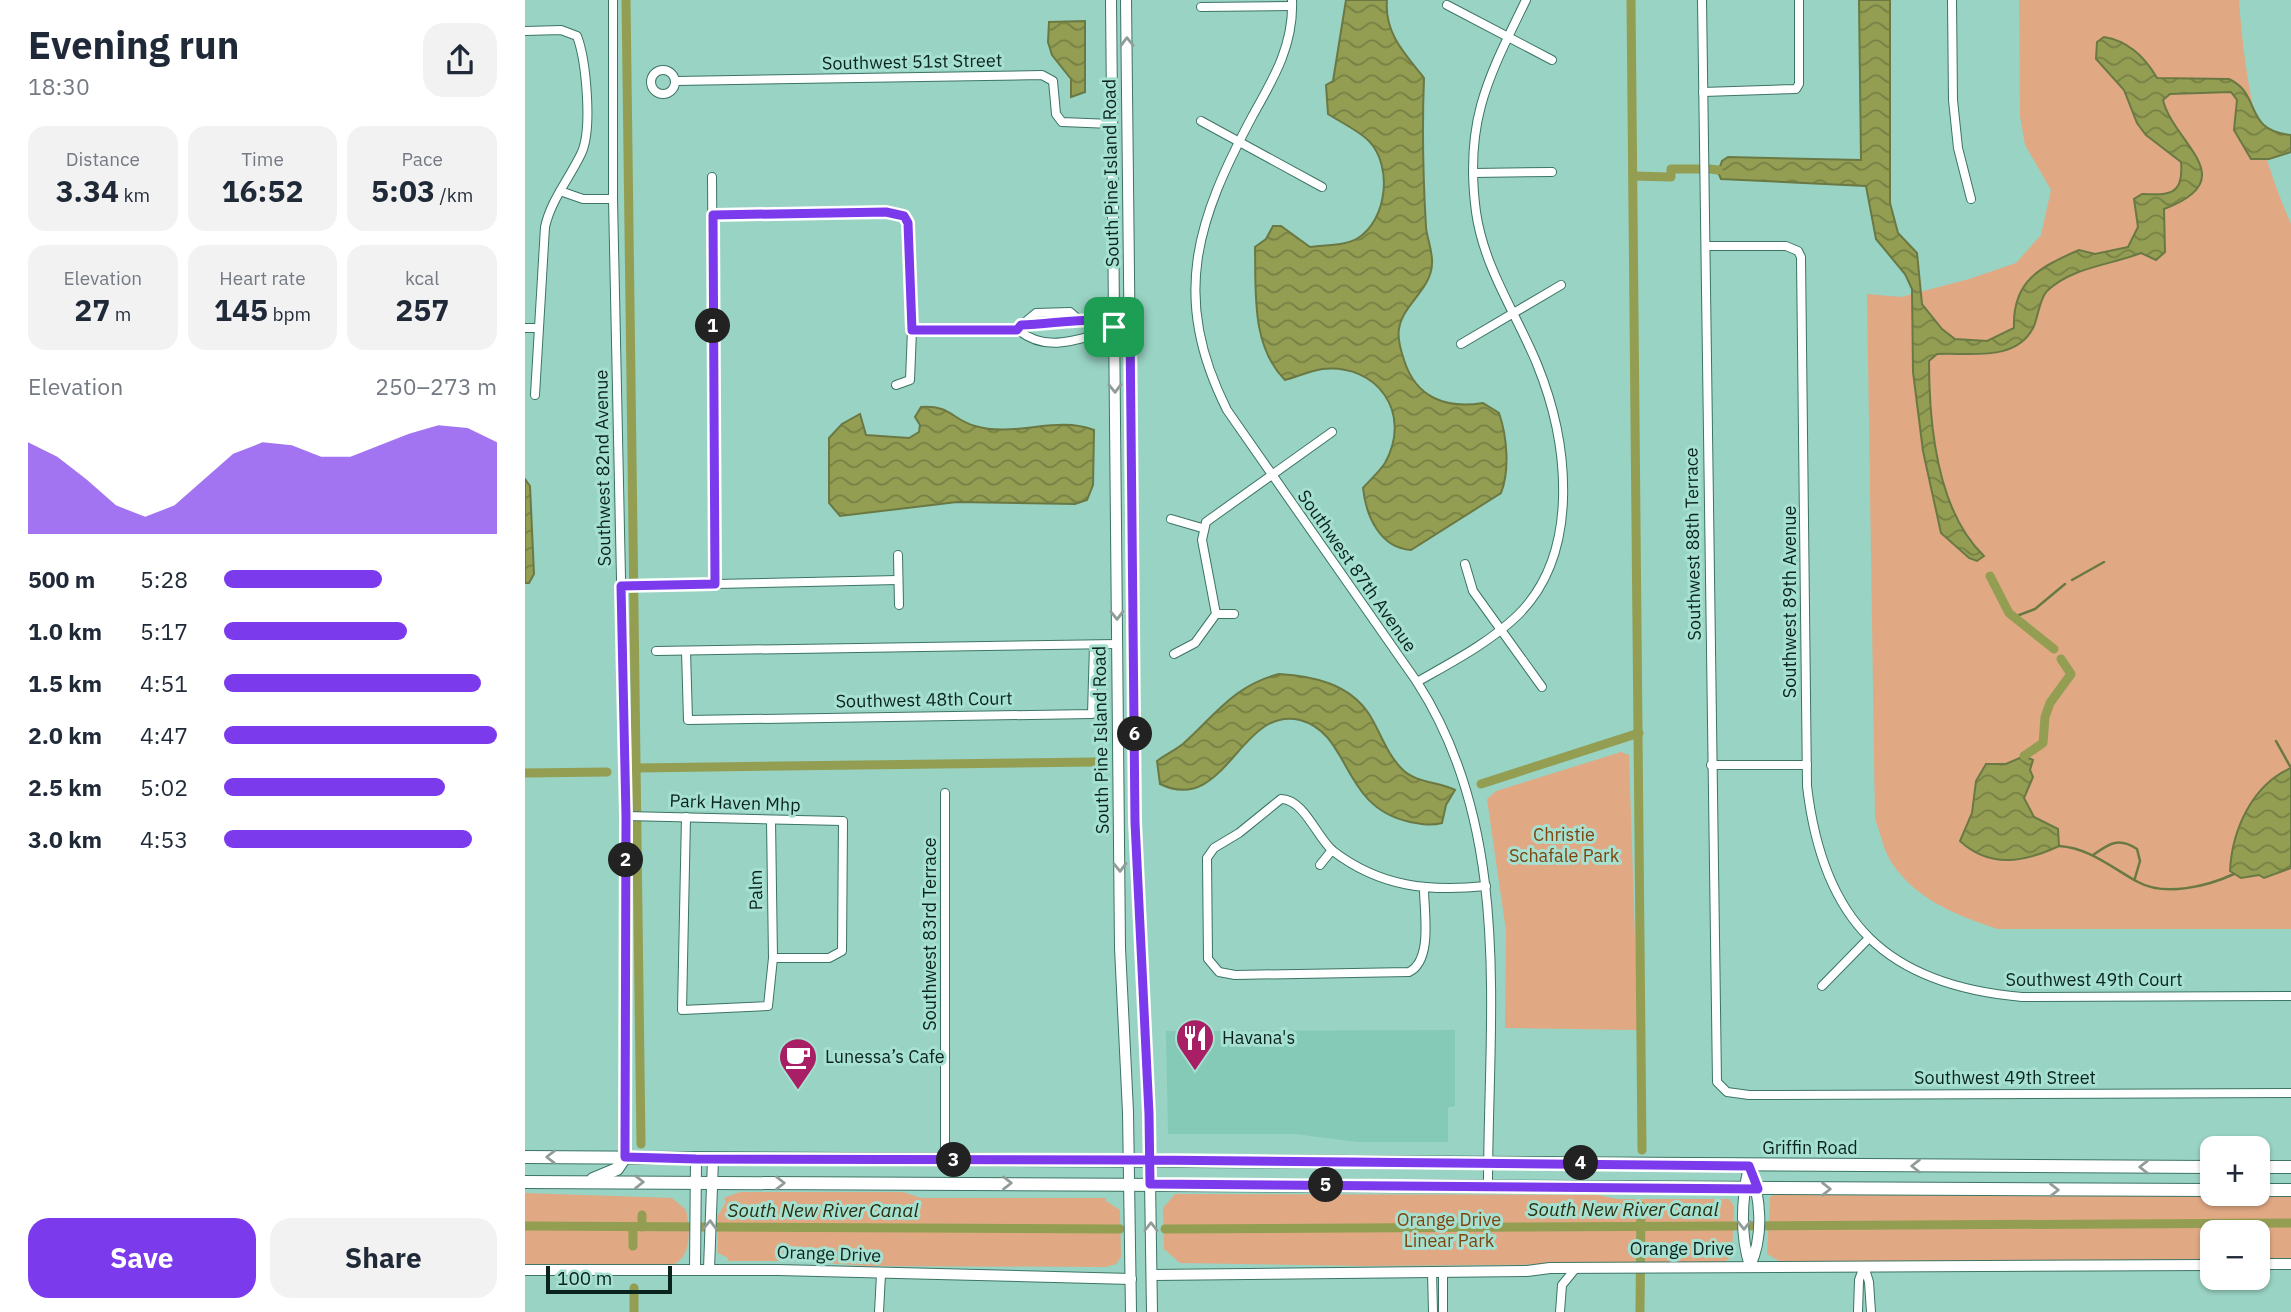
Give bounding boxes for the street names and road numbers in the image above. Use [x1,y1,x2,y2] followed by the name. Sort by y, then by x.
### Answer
[822,48,1002,75] street label: Southwest 51st Street
[1097,79,1124,267] street label: South Pine Island Road
[589,369,616,567] street label: Southwest 82nd Avenue
[1679,447,1706,641] street label: Southwest 88th Terrace
[1293,485,1422,656] street label: Southwest 87th Avenue
[1778,506,1801,698] street label: Southwest 89th Avenue
[1087,646,1114,834] street label: South Pine Island Road
[835,686,1013,713] street label: Southwest 48th Court
[669,789,801,816] street label: Park Haven Mhp
[918,837,941,1031] street label: Southwest 83rd Terrace
[744,869,767,911] street label: Palm
[2006,968,2182,991] street label: Southwest 49th Court
[1914,1066,2096,1089] street label: Southwest 49th Street
[1762,1136,1858,1159] street label: Griffin Road
[1630,1237,1734,1260] street label: Orange Drive
[776,1240,882,1267] street label: Orange Drive

